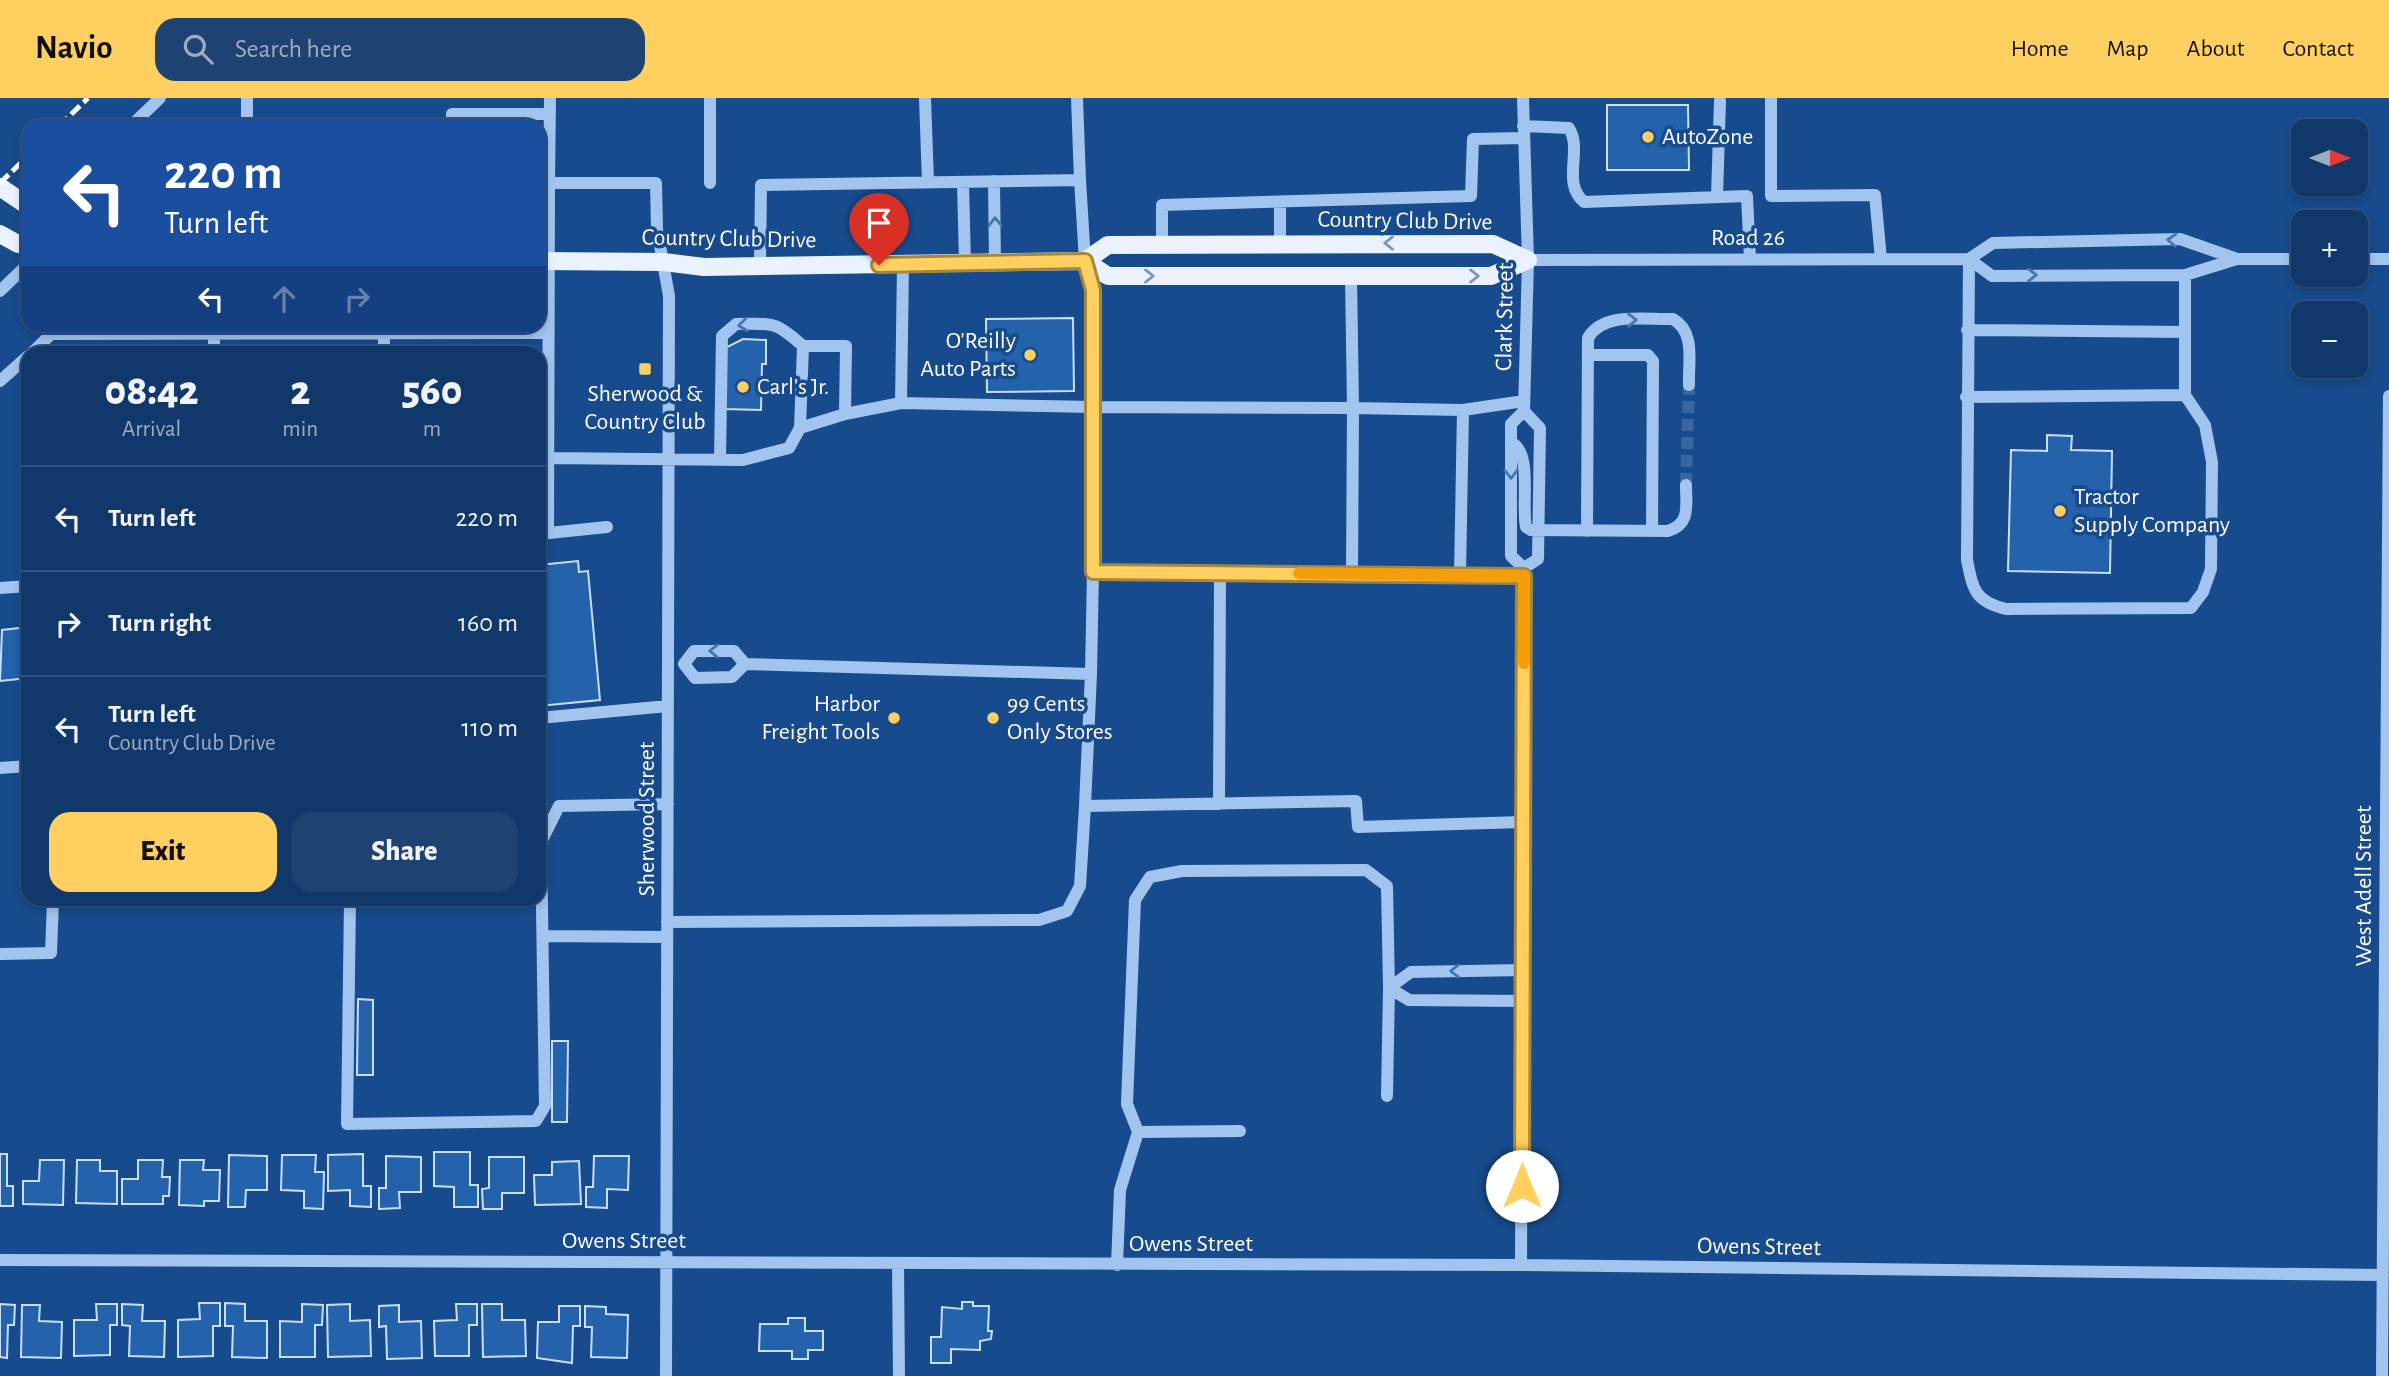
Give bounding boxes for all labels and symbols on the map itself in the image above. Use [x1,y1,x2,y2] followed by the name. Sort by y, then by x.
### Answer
[2291,119,2368,196] north arrow
[1662,125,1753,149] place label: AutoZone
[1640,129,1656,145] marker: AutoZone
[849,193,909,265] pin
[1317,207,1493,235] street label: Country Club Drive
[987,216,1003,227] one-way arrow
[641,225,817,253] street label: Country Club Drive
[1711,226,1785,250] street label: Road 26
[2166,233,2177,248] one-way arrow
[1384,235,1394,251] one-way arrow
[1492,262,1518,371] street label: Clark Street
[2027,267,2038,283] one-way arrow
[1144,268,1155,284] one-way arrow
[1470,268,1480,284] one-way arrow
[1627,312,1637,328] one-way arrow
[737,317,748,332] one-way arrow
[920,329,1016,381] place label: O'Reilly Auto Parts
[1022,347,1038,363] marker: O'Reilly Auto Parts
[637,361,653,377] marker: Sherwood & Country Club
[757,375,829,399] place label: Carl's Jr.
[735,379,751,395] marker: Carl's Jr.
[584,382,706,434] place label: Sherwood & Country Club
[1503,469,1519,479] one-way arrow
[2074,485,2230,537] place label: Tractor Supply Company
[2052,503,2068,519] marker: Tractor Supply Company
[709,643,719,659] one-way arrow
[762,692,880,744] place label: Harbor Freight Tools
[1007,692,1113,744] place label: 99 Cents Only Stores
[886,710,902,726] marker: Harbor Freight Tools
[985,710,1001,726] marker: 99 Cents Only Stores
[635,741,659,896] street label: Sherwood Street
[2352,805,2376,967] street label: West Adell Street
[1449,963,1460,978] one-way arrow
[1485,1149,1559,1223] position arrow
[562,1229,686,1253] street label: Owens Street
[1129,1232,1253,1256] street label: Owens Street
[1697,1234,1821,1260] street label: Owens Street

